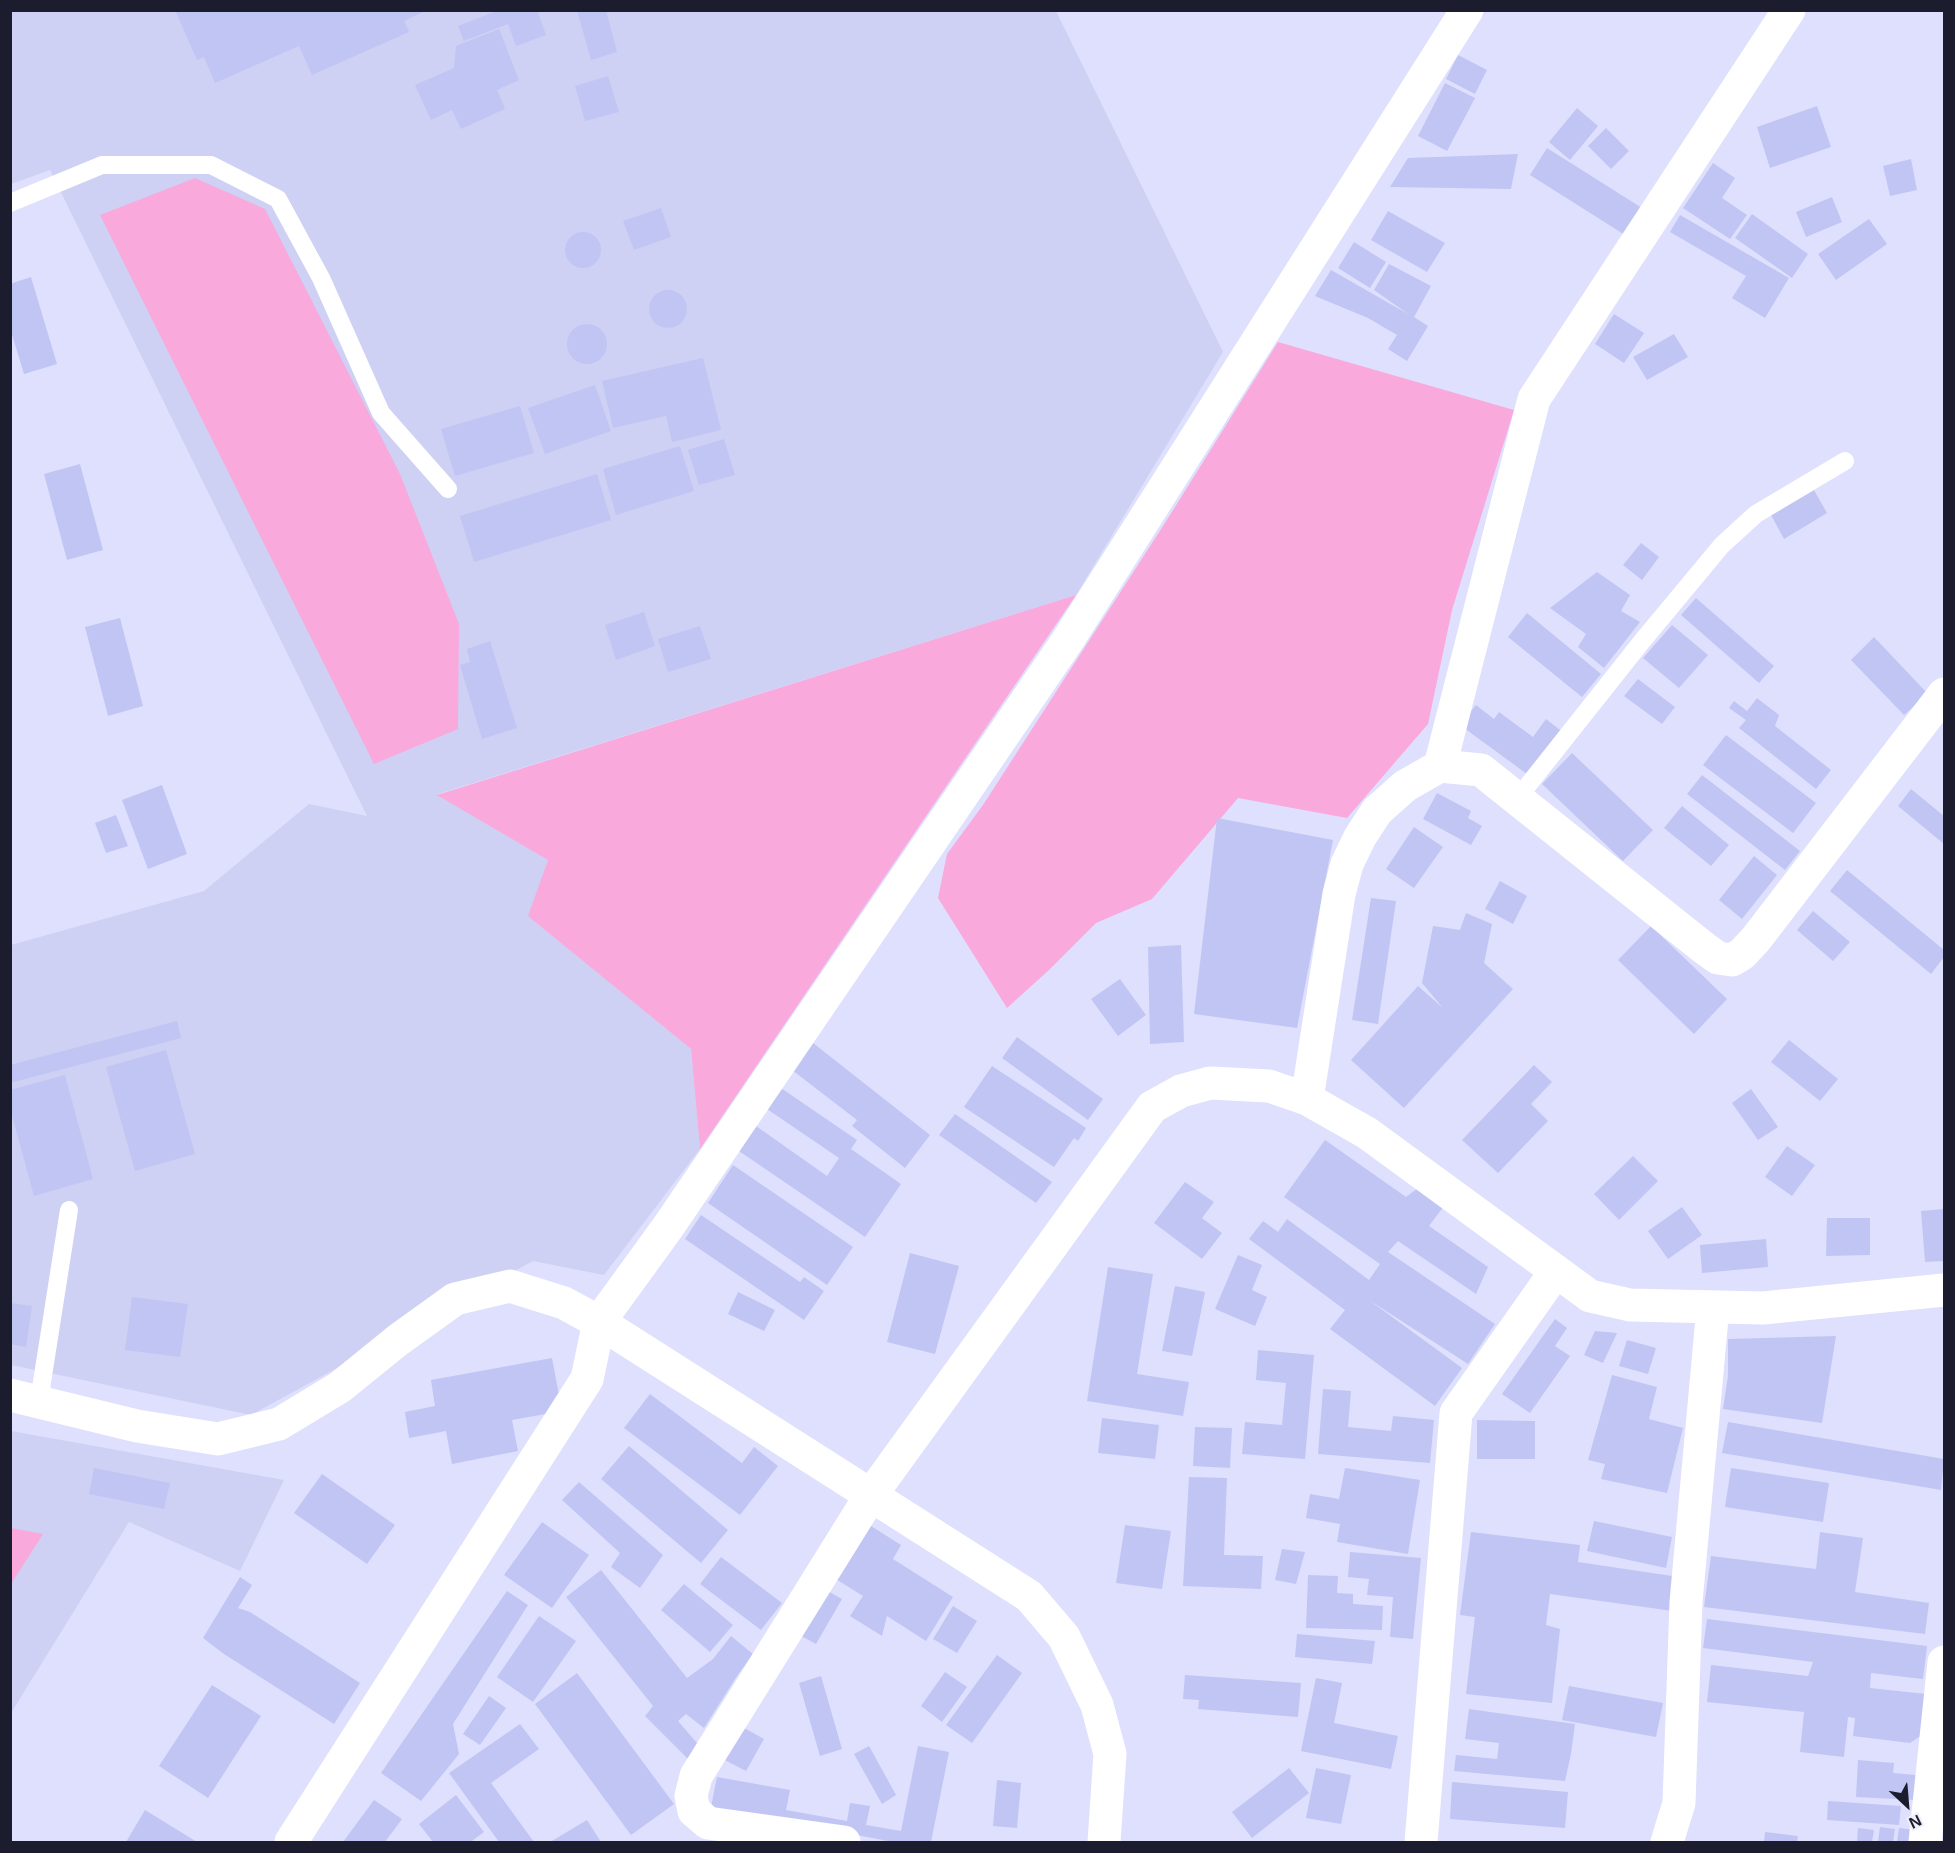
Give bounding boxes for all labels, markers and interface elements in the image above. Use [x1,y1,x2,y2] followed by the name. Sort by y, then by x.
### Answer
[1877,1775,1937,1835] north arrow
[1906,1811,1924,1832] text: N

